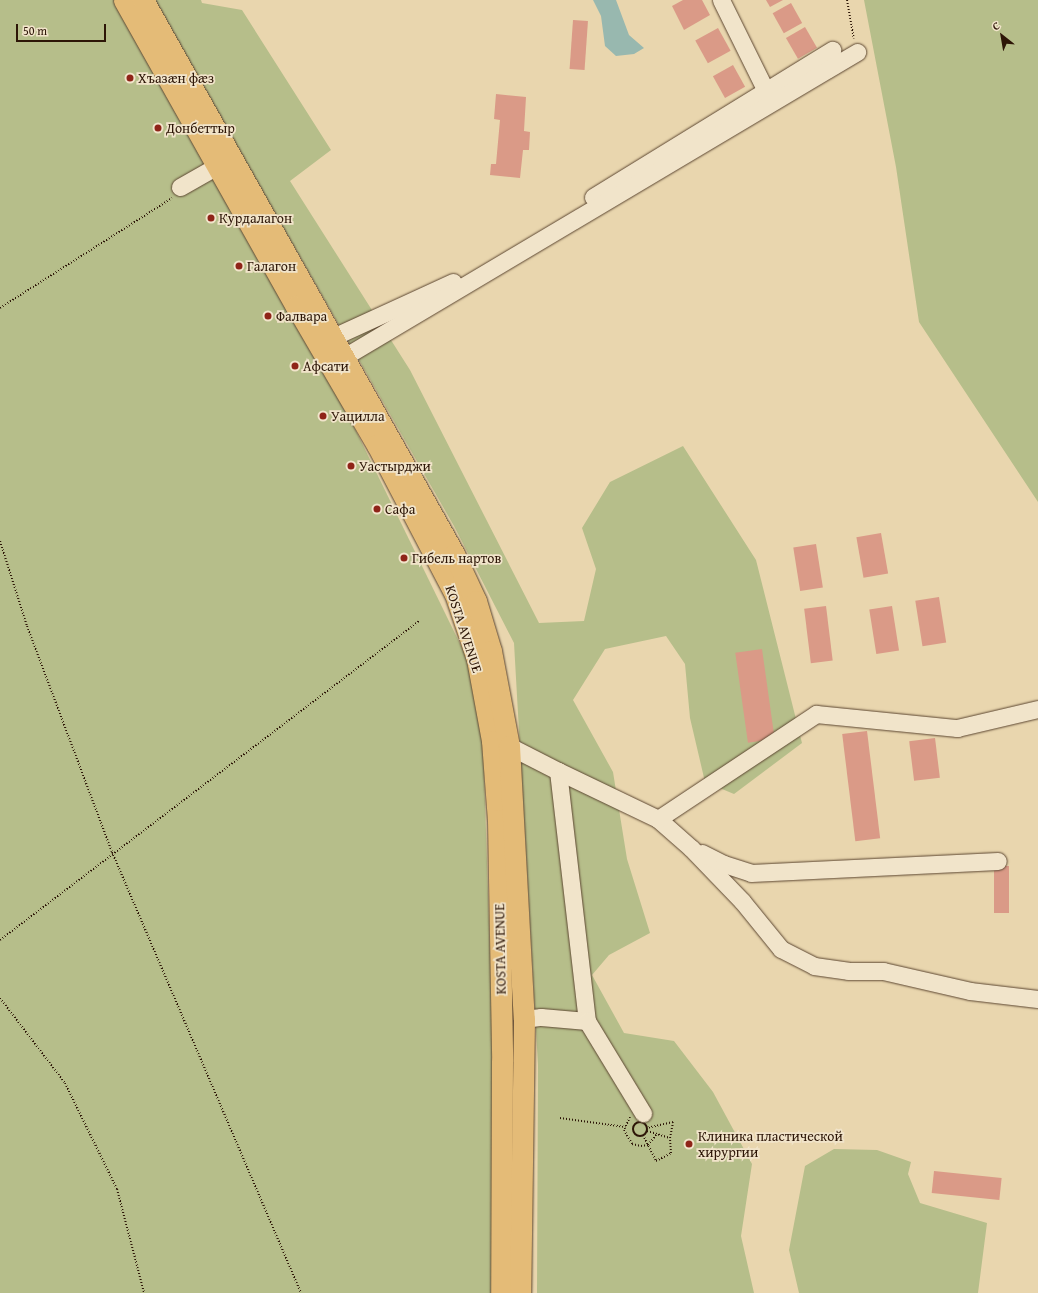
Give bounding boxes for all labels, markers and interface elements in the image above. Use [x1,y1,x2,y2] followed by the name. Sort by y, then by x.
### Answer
[18,16,108,42] scale bar
[982,16,1022,56] north arrow
[989,17,1003,34] text: С
[23,22,47,39] text: 50 m
[138,70,214,86] place label: Хъазæн фæз
[125,73,135,83] marker: Хъазæн фæз
[166,120,235,136] place label: Донбеттыр
[153,123,163,133] marker: Донбеттыр
[219,210,292,226] place label: Курдалагон
[206,213,216,223] marker: Курдалагон
[247,258,296,274] place label: Галагон
[234,261,244,271] marker: Галагон
[276,308,327,324] place label: Фалвара
[263,311,273,321] marker: Фалвара
[303,358,349,374] place label: Афсати
[290,361,300,371] marker: Афсати
[331,408,385,424] place label: Уацилла
[318,411,328,421] marker: Уацилла
[359,458,431,474] place label: Уастырджи
[346,461,356,471] marker: Уастырджи
[385,501,415,517] place label: Сафа
[372,504,382,514] marker: Сафа
[412,550,501,566] place label: Гибель нартов
[399,553,409,563] marker: Гибель нартов
[442,583,486,675] street label: KOSTA AVENUE
[491,903,509,995] street label: KOSTA AVENUE
[698,1128,843,1160] place label: Клиника пластической хирургии
[683,1138,695,1150] marker: Клиника пластической хирургии

